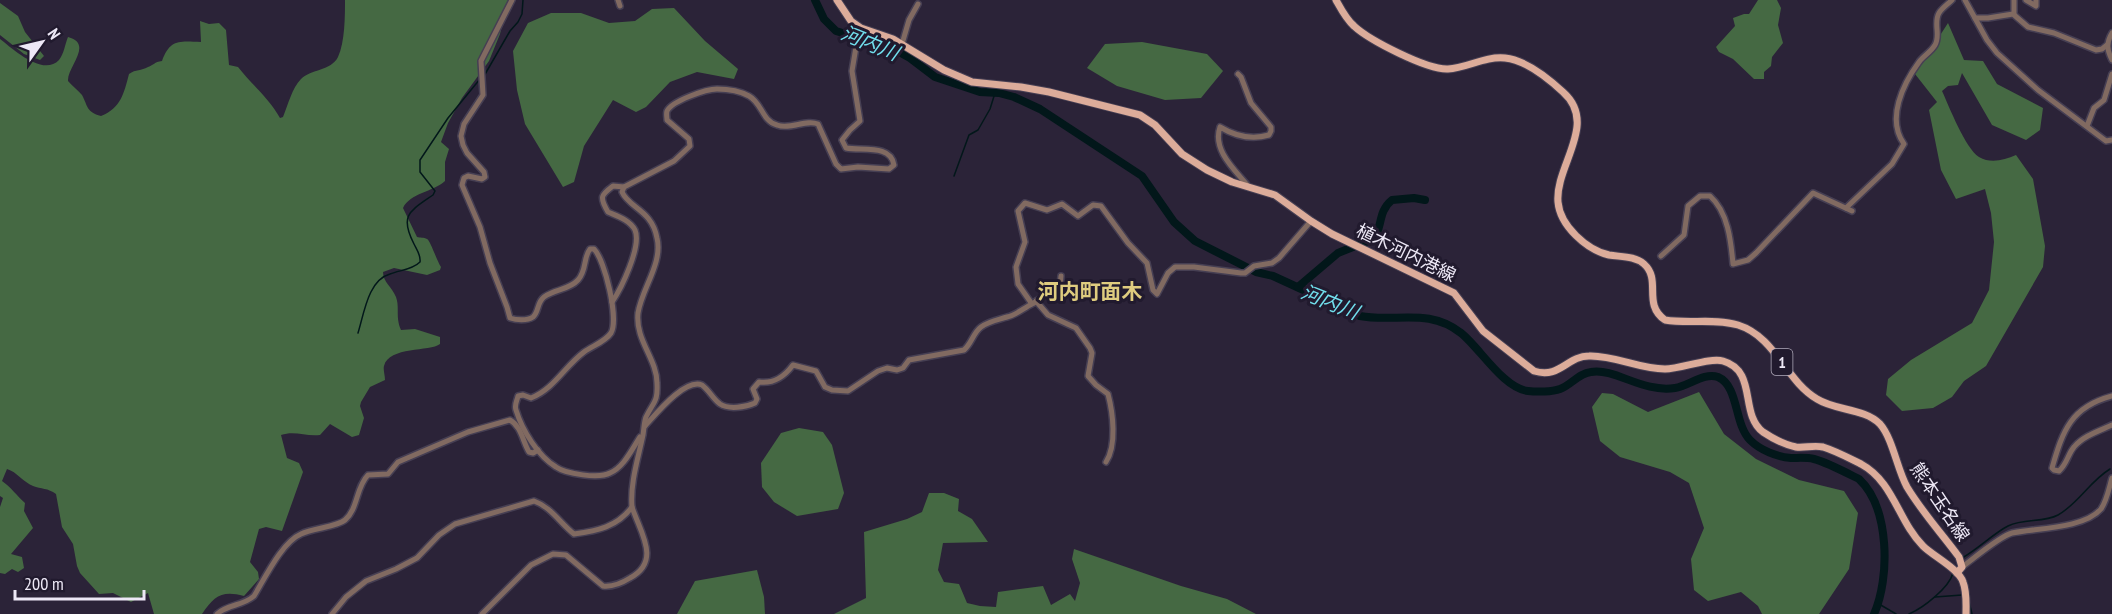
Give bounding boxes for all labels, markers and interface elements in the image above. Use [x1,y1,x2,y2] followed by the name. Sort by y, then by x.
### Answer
[12,12,72,72] north arrow
[837,20,905,67] water label: 河内川
[44,24,65,43] text: N
[1353,219,1460,287] street label: 植木河内港線
[1038,278,1143,305] district label: 河内町面木
[1297,279,1365,326] water label: 河内川
[1772,349,1792,375] road number: 1
[1906,458,1975,545] street label: 熊本玉名線
[15,563,144,601] scale bar
[24,572,64,595] text: 200 m

